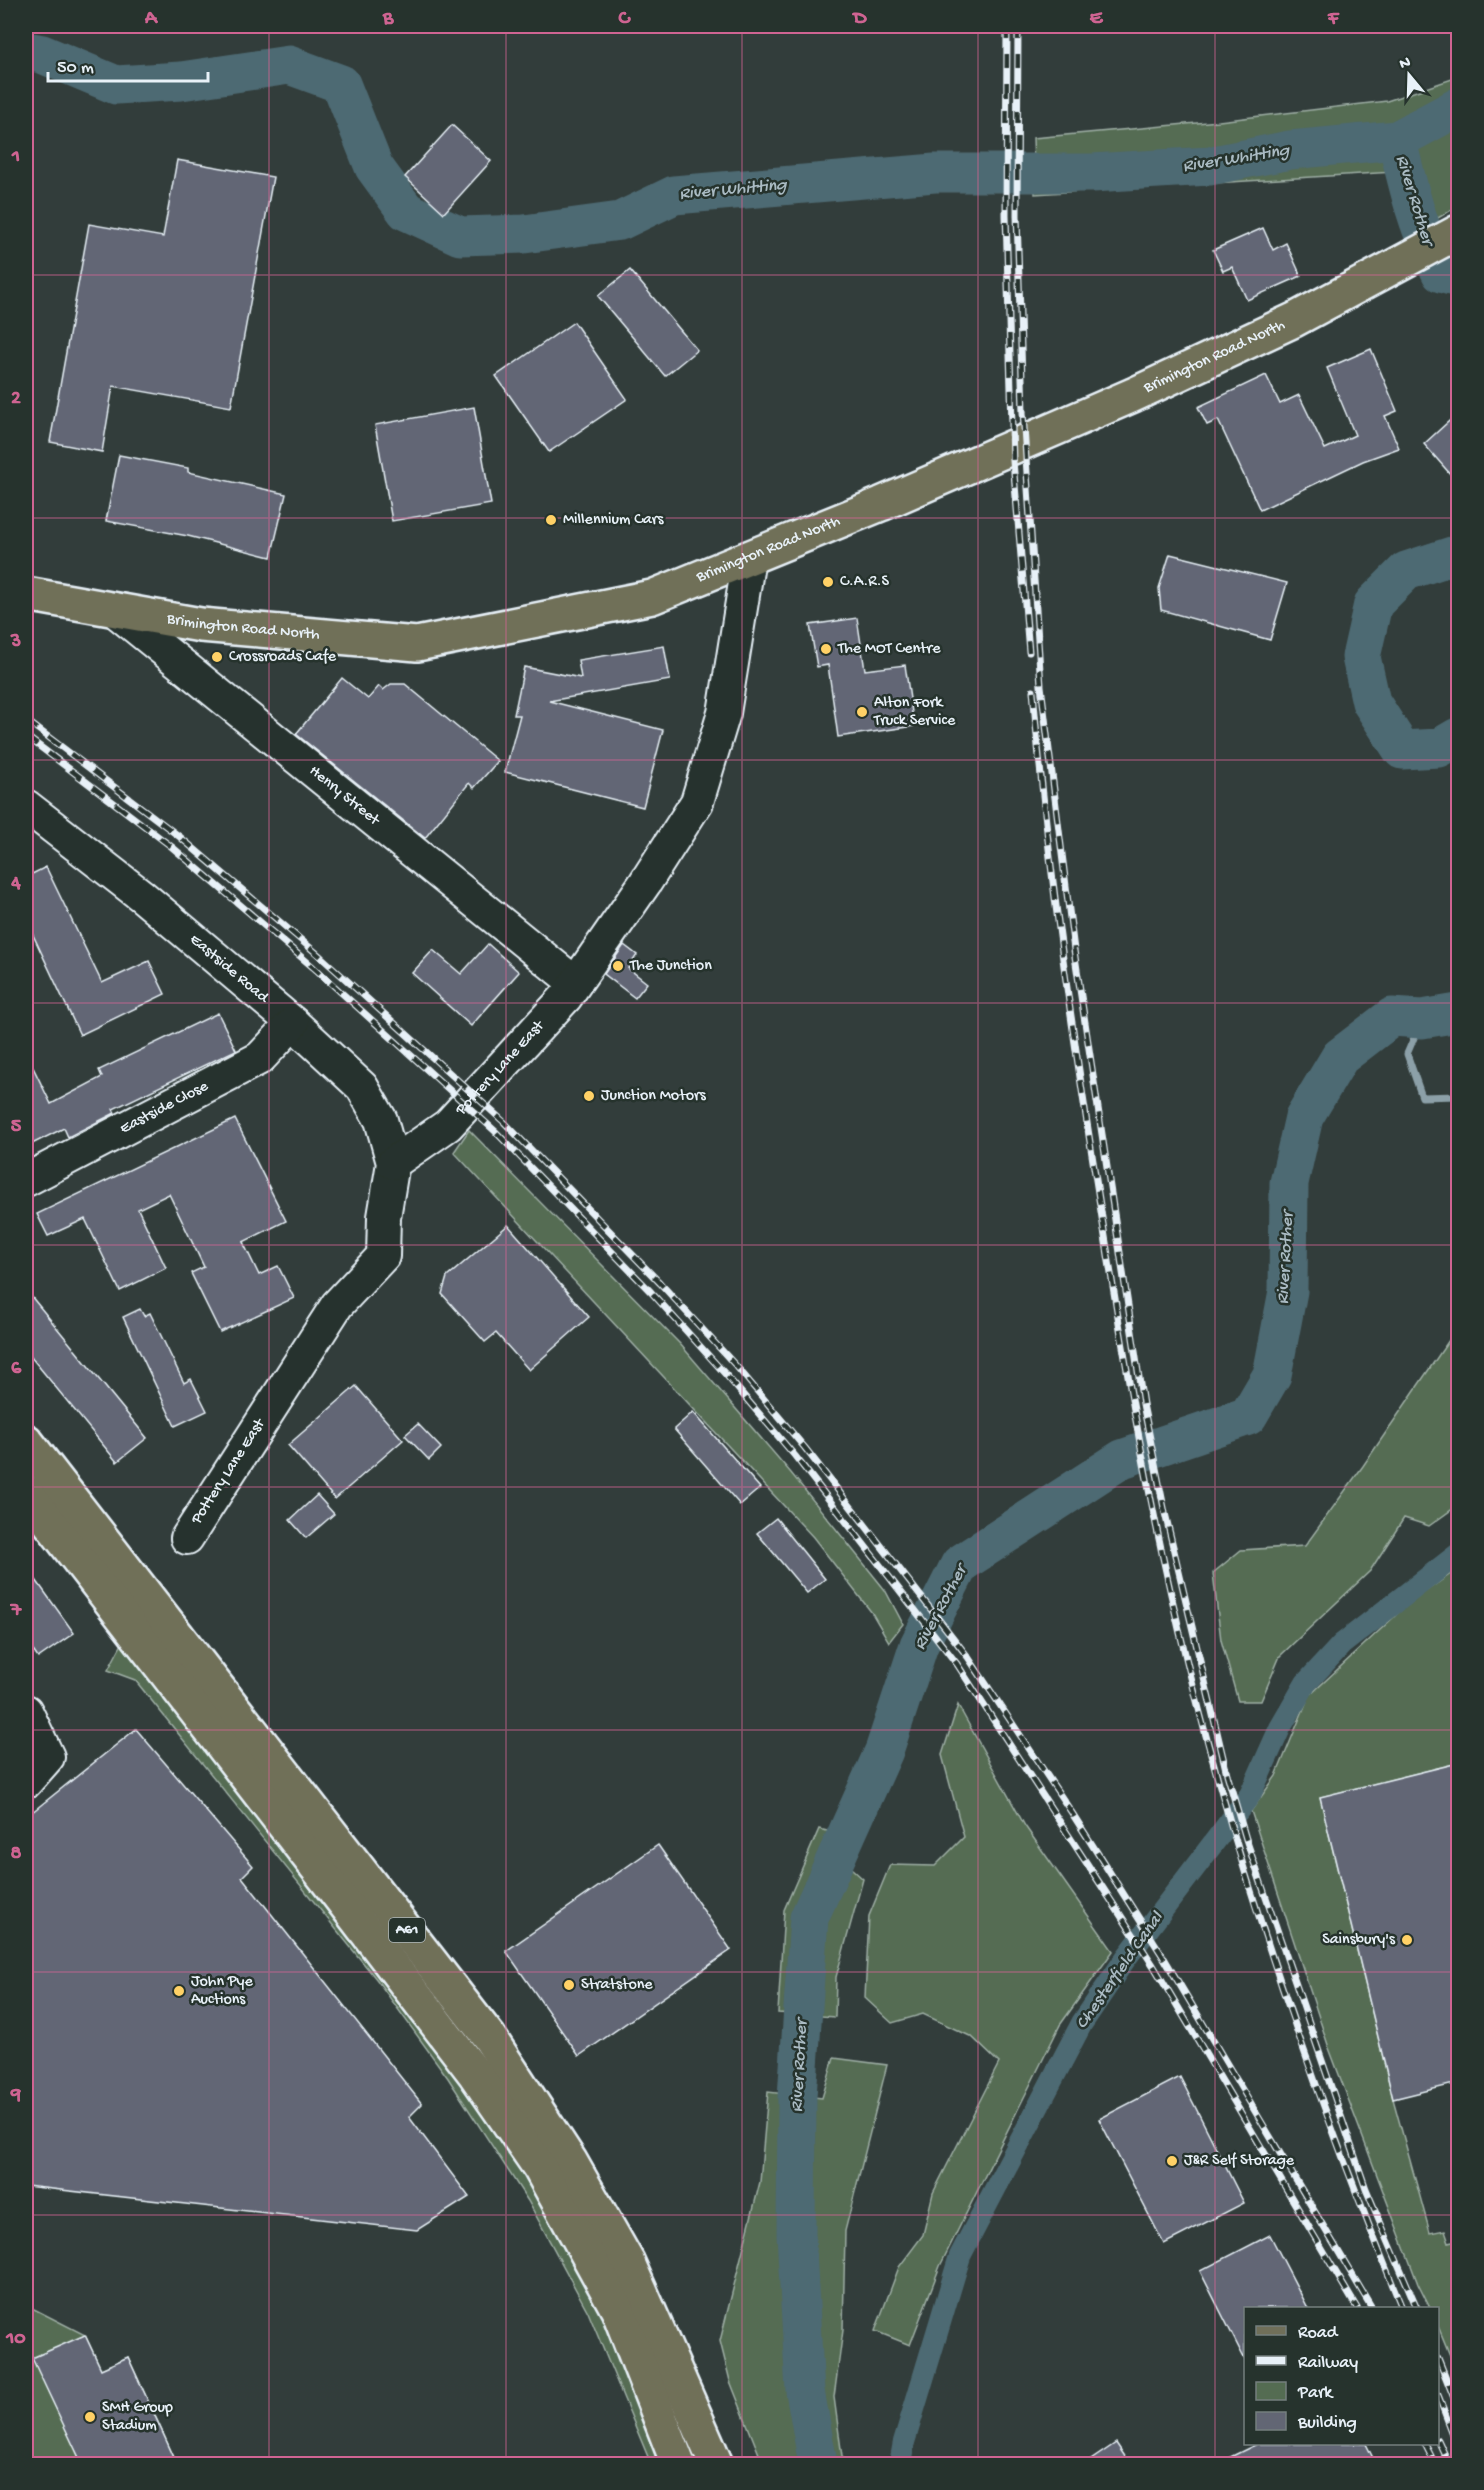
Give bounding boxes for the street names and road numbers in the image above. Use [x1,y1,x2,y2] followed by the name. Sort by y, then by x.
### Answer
[1140,316,1289,398] street label: Brimington Road North
[693,512,844,588] street label: Brimington Road North
[164,609,321,645] street label: Brimington Road North
[305,762,384,831] street label: Henry Street
[185,930,273,1008] street label: Eastside Road
[451,1016,549,1120] street label: Pottery Lane East
[117,1077,212,1139] street label: Eastside Close
[187,1415,271,1529] street label: Pottery Lane East
[389,1918,425,1942] road number: A61

